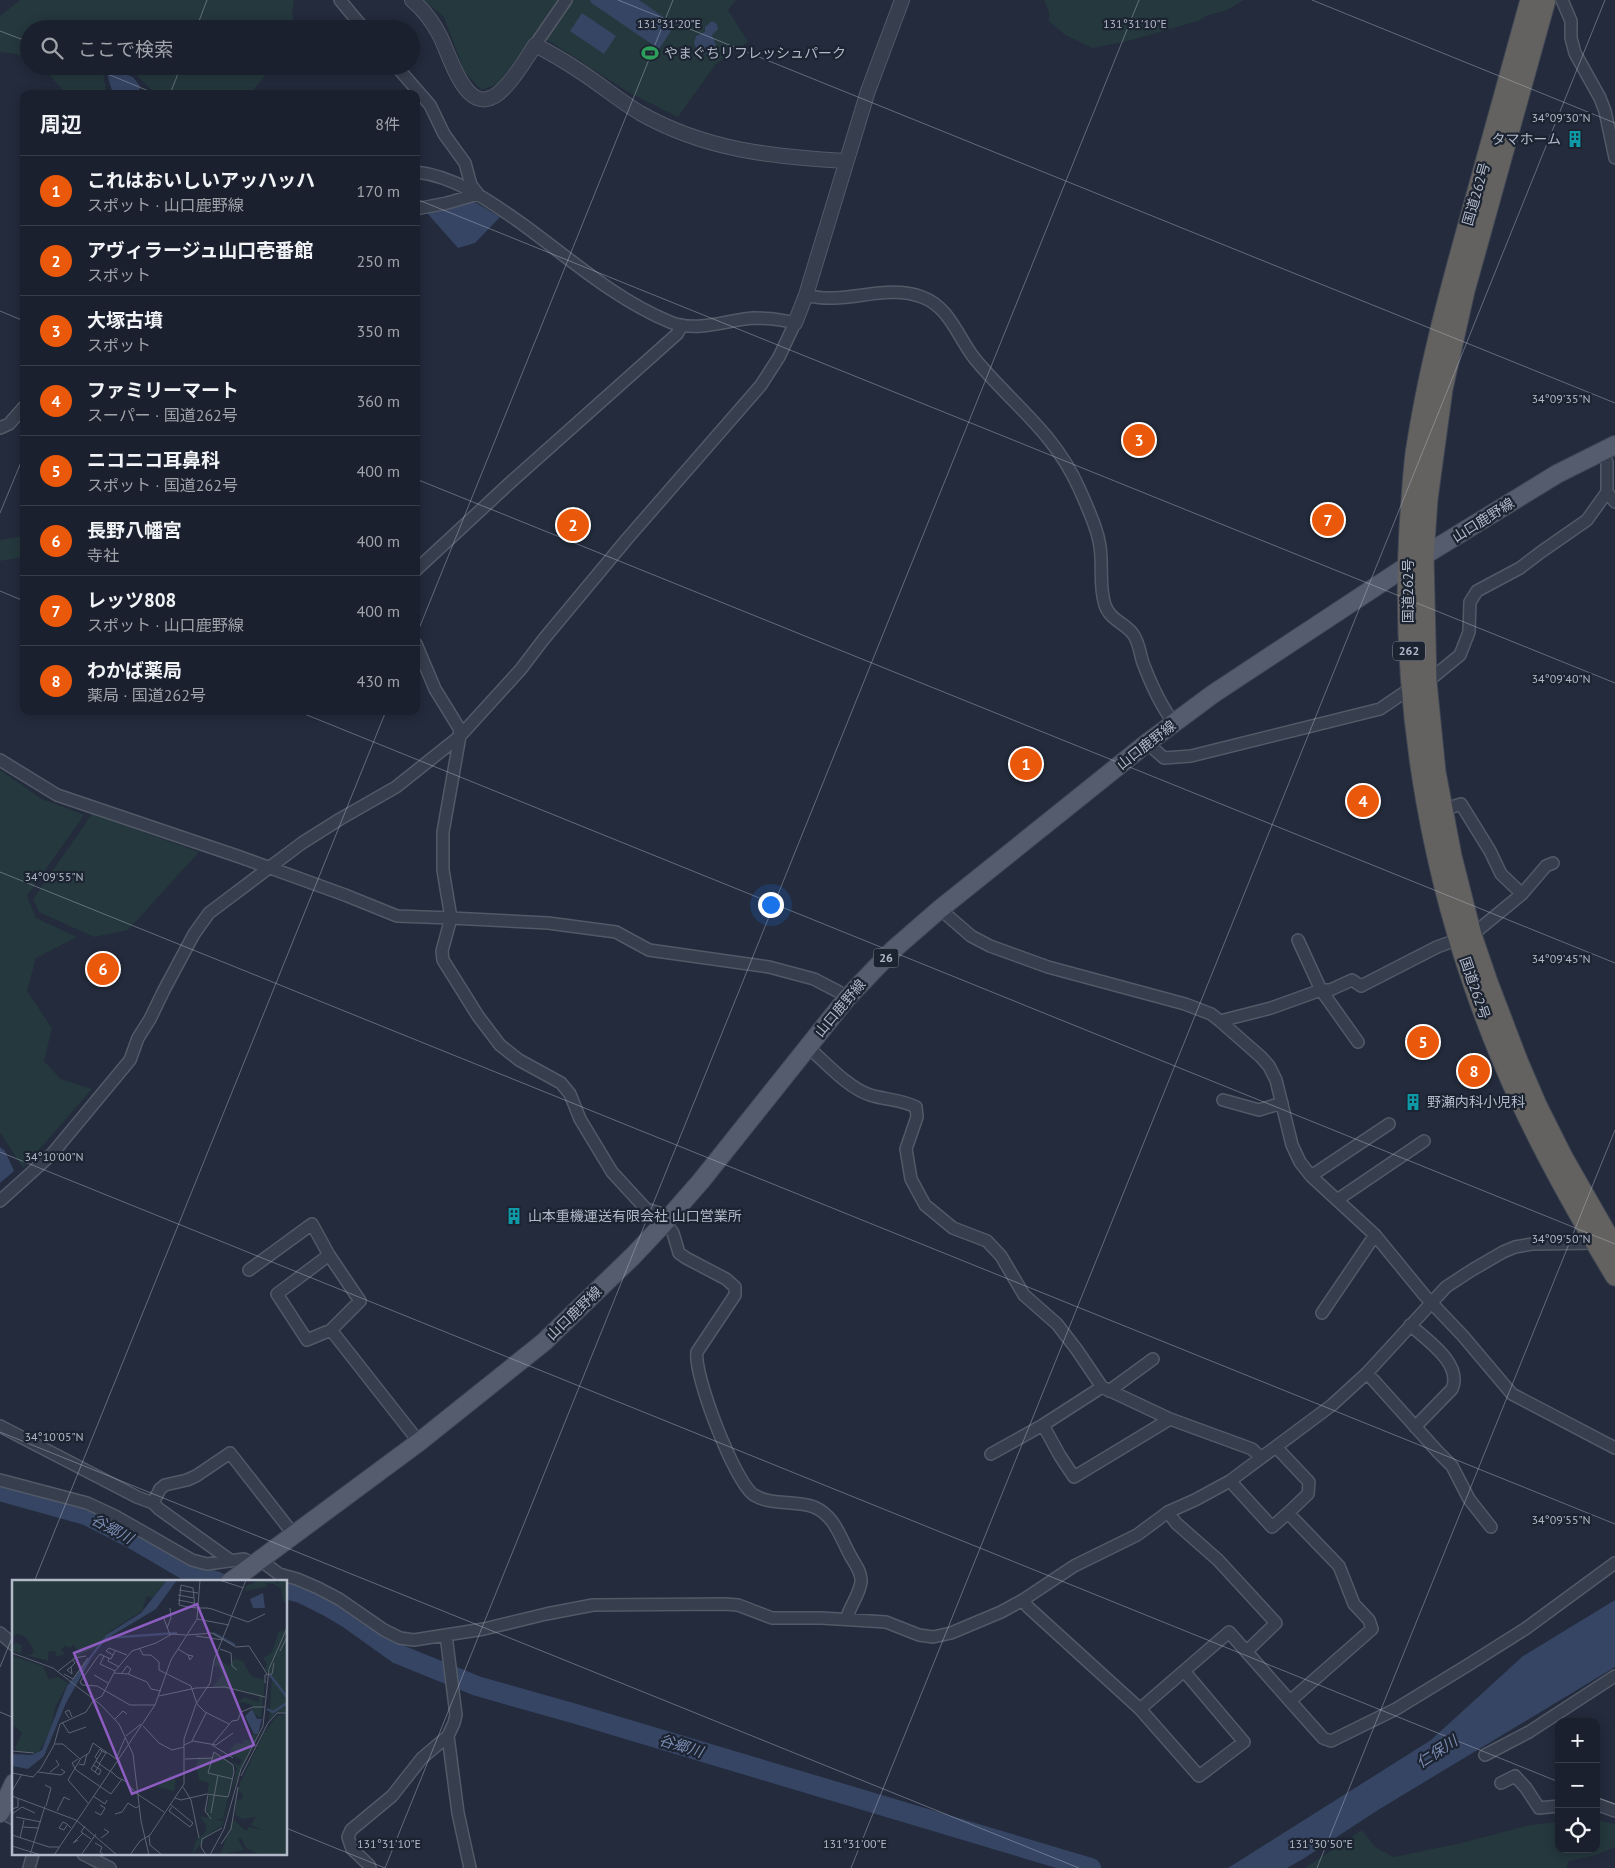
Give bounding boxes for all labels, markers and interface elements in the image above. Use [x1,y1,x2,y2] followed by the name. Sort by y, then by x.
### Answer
[637,16,701,31] text: 131°31'20"E
[1103,16,1167,31] text: 131°31'10"E
[20,20,420,75] search box
[38,34,66,62] icon: search
[78,37,173,61] text: ここで検索
[640,43,660,63] sports icon: やまぐちリフレッシュパーク
[664,44,846,62] place label: やまぐちリフレッシュパーク
[1531,110,1591,125] text: 34°09'30"N
[40,111,82,138] text: 周辺
[375,114,400,134] text: 8件
[1565,129,1585,149] building icon: タマホーム
[1491,130,1561,148] place label: タマホーム
[1458,160,1494,228] street label: 国道262号
[87,168,315,192] text: これはおいしいアッハッハ
[51,181,61,201] text: 1
[357,181,400,201] text: 170 m
[87,195,244,215] text: スポット · 山口鹿野線
[87,238,313,262] text: アヴィラージュ山口壱番館
[51,251,61,271] text: 2
[357,251,400,271] text: 250 m
[87,265,151,285] text: スポット
[87,308,163,332] text: 大塚古墳
[51,321,61,341] text: 3
[357,321,400,341] text: 350 m
[87,335,151,355] text: スポット
[87,378,239,402] text: ファミリーマート
[51,391,61,411] text: 4
[357,391,400,411] text: 360 m
[1531,391,1591,406] text: 34°09'35"N
[87,405,238,425] text: スーパー · 国道262号
[1123,421,1155,459] pin: 3
[87,448,220,472] text: ニコニコ耳鼻科
[51,461,61,481] text: 5
[357,461,400,481] text: 400 m
[87,475,238,495] text: スポット · 国道262号
[1449,494,1517,546] street label: 山口鹿野線
[1312,501,1344,539] pin: 7
[557,506,589,544] pin: 2
[87,518,182,542] text: 長野八幡宮
[51,531,61,551] text: 6
[357,531,400,551] text: 400 m
[87,545,119,565] text: 寺社
[1399,559,1417,623] street label: 国道262号
[87,588,176,612] text: レッツ808
[51,601,61,621] text: 7
[357,601,400,621] text: 400 m
[87,615,244,635] text: スポット · 山口鹿野線
[1393,641,1425,660] road number: 262
[87,658,182,682] text: わかば薬局
[51,671,61,691] text: 8
[357,671,400,691] text: 430 m
[1531,671,1591,686] text: 34°09'40"N
[87,685,206,705] text: 薬局 · 国道262号
[1113,716,1179,774] street label: 山口鹿野線
[1010,745,1042,783] pin: 1
[1347,782,1379,820] pin: 4
[24,869,84,884] text: 34°09'55"N
[758,892,784,918] your location
[874,948,898,968] road number: 26
[87,950,119,988] pin: 6
[1531,951,1591,966] text: 34°09'45"N
[1456,954,1494,1022] street label: 国道262号
[811,975,869,1041] street label: 山口鹿野線
[1407,1023,1439,1061] pin: 5
[1458,1052,1490,1090] pin: 8
[1403,1092,1423,1112] building icon: 野瀬内科小児科
[1427,1093,1525,1111] place label: 野瀬内科小児科
[24,1149,84,1164] text: 34°10'00"N
[504,1206,524,1226] building icon: 山本重機運送有限会社 山口営業所
[528,1207,742,1225] place label: 山本重機運送有限会社 山口営業所
[1531,1231,1591,1246] text: 34°09'50"N
[543,1282,605,1344] street label: 山口鹿野線
[24,1429,84,1444] text: 34°10'05"N
[88,1509,138,1549] water label: 谷郷川
[1531,1512,1591,1527] text: 34°09'55"N
[12,1580,288,1856] inset map
[1555,1718,1600,1853] map controls
[1555,1718,1600,1763] button: +
[657,1730,707,1762] water label: 谷郷川
[1413,1730,1462,1772] water label: 仁保川
[1555,1763,1600,1808] button: −
[1555,1808,1600,1853] button: locate
[357,1836,421,1851] text: 131°31'10"E
[823,1836,887,1851] text: 131°31'00"E
[1289,1836,1353,1851] text: 131°30'50"E

